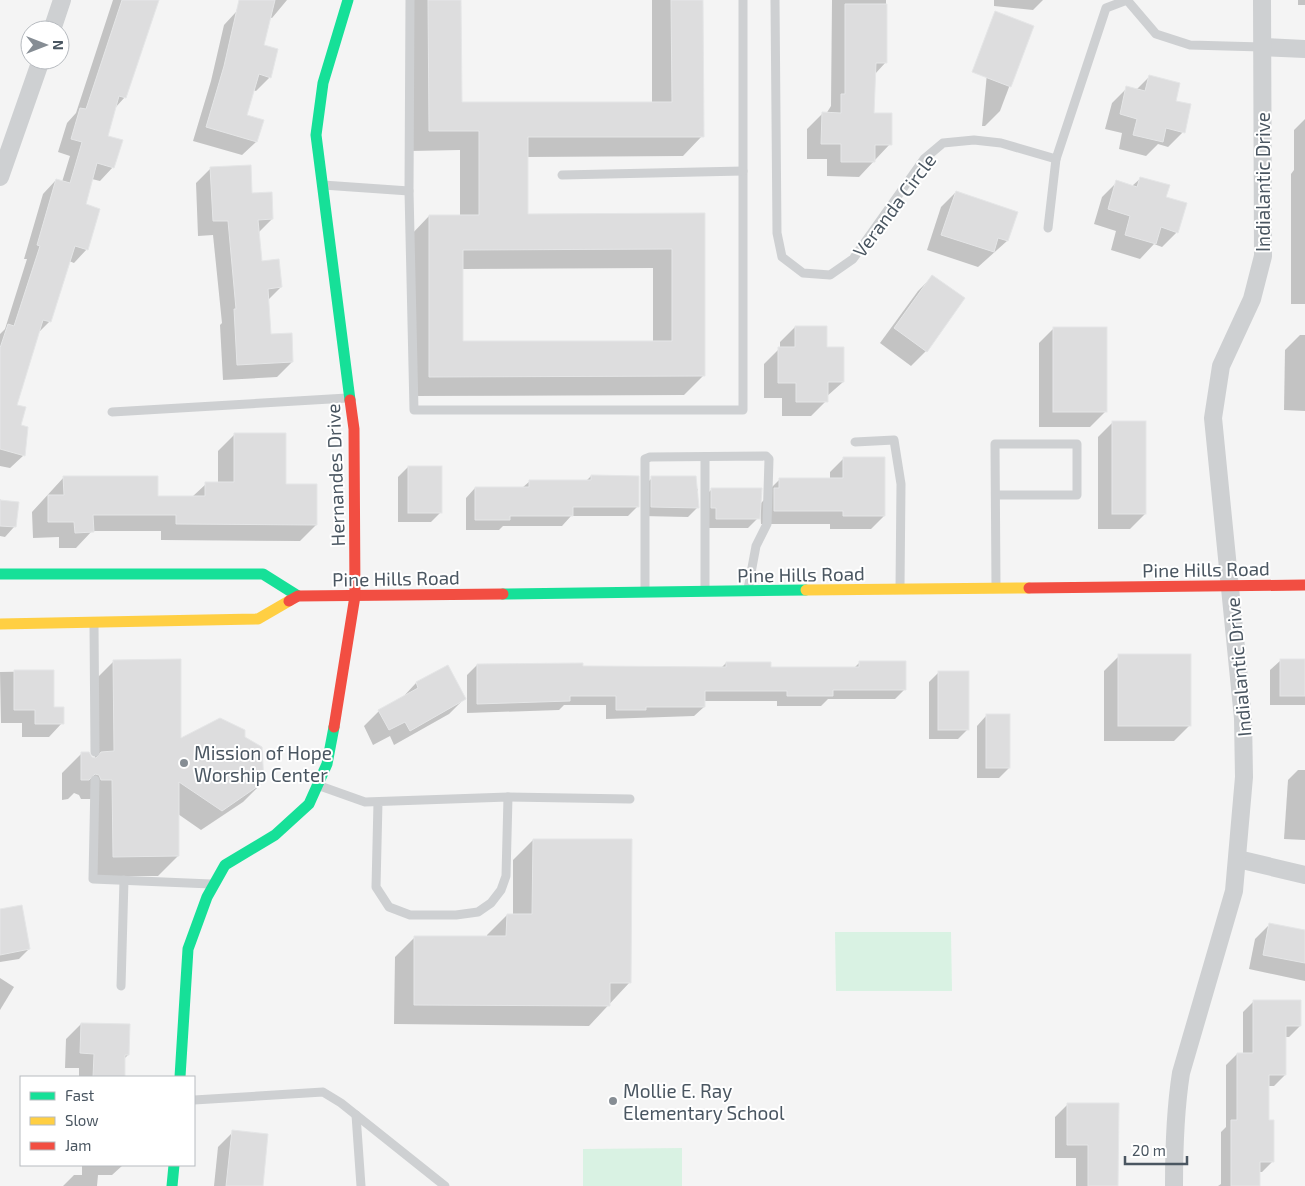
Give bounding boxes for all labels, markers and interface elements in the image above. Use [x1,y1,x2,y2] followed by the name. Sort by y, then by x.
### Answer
[20,20,70,70] north arrow
[50,40,67,50] text: N
[1251,112,1274,252] street label: Indialantic Drive
[848,149,940,261] street label: Veranda Circle
[321,403,349,547] street label: Hernandes Drive
[1142,556,1270,582] street label: Pine Hills Road
[737,561,865,587] street label: Pine Hills Road
[332,565,460,591] street label: Pine Hills Road
[1220,596,1256,738] street label: Indialantic Drive
[194,741,332,786] place label: Mission of Hope Worship Center
[178,757,190,769] marker: Mission of Hope Worship Center
[20,1076,195,1166] legend
[623,1079,785,1124] place label: Mollie E. Ray Elementary School
[65,1086,95,1104] text: Fast
[607,1095,619,1107] marker: Mollie E. Ray Elementary School
[65,1111,99,1129] text: Slow
[1125,1134,1188,1166] scale bar
[65,1136,91,1154] text: Jam
[1132,1141,1166,1159] text: 20 m

